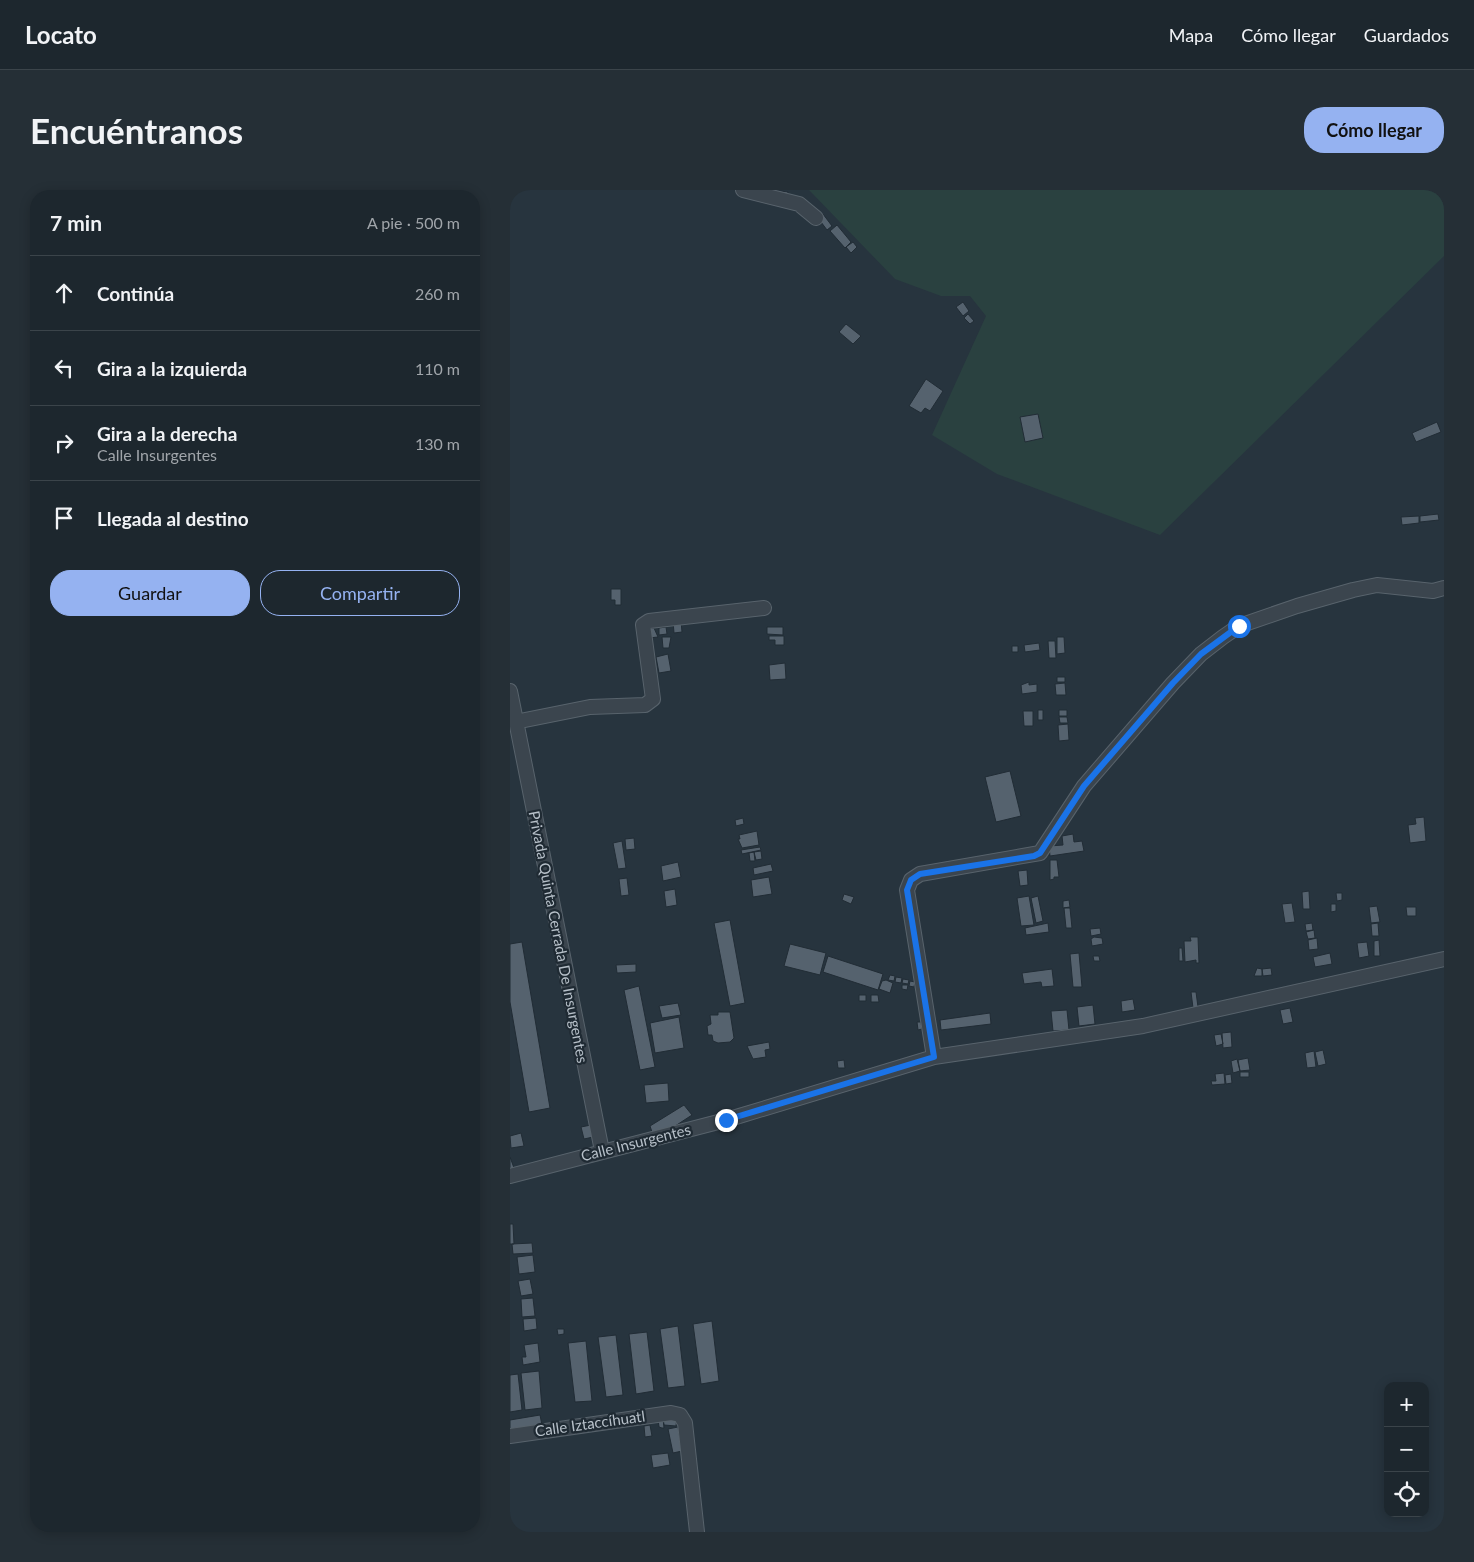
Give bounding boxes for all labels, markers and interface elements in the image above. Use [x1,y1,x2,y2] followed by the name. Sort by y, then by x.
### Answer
[25,20,97,49] text: Locato
[1169,24,1213,46] text: Mapa
[1241,24,1336,46] text: Cómo llegar
[1364,24,1449,46] text: Guardados
[1304,107,1444,153] button: Cómo llegar
[30,109,243,151] text: Encuéntranos
[50,210,102,235] text: 7 min
[367,213,460,232] text: A pie · 500 m
[50,279,78,307] icon: ahead
[97,282,174,305] text: Continúa
[415,284,460,303] text: 260 m
[50,354,78,382] icon: left
[97,357,247,380] text: Gira a la izquierda
[415,359,460,378] text: 110 m
[97,422,237,445] text: Gira a la derecha
[50,429,78,457] icon: right
[415,434,460,453] text: 130 m
[97,445,217,464] text: Calle Insurgentes
[50,504,78,532] icon: arrive
[97,507,249,530] text: Llegada al destino
[50,570,250,616] button: Guardar
[260,570,460,616] button: Compartir
[1228,615,1251,638] route start
[526,809,592,1064] street label: Privada Quinta Cerrada De Insurgentes
[715,1109,738,1132] route end
[579,1120,693,1164] street label: Calle Insurgentes
[1384,1382,1429,1517] map controls
[1384,1382,1429,1427] button: +
[534,1406,646,1440] street label: Calle Iztaccíhuatl
[1384,1427,1429,1472] button: −
[1384,1472,1429,1517] button: locate

